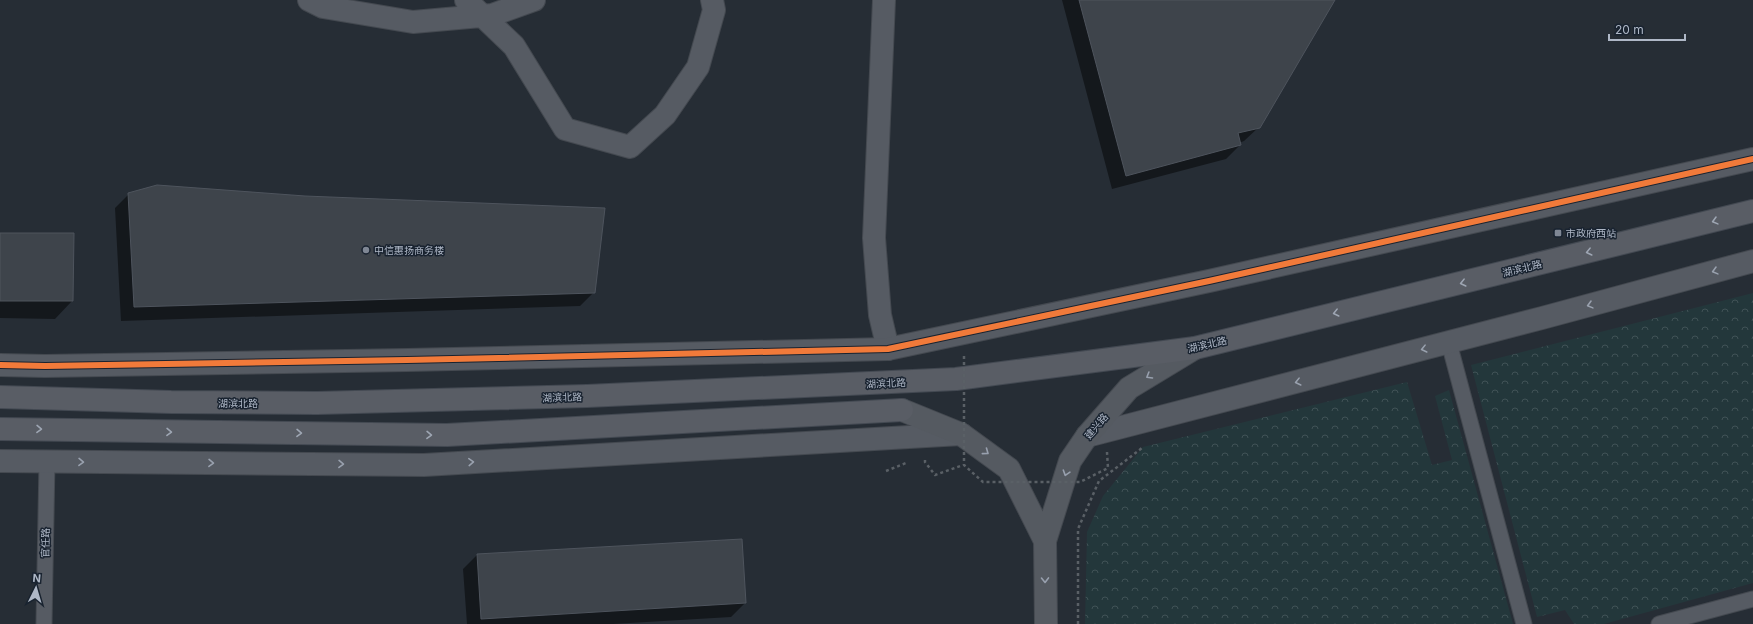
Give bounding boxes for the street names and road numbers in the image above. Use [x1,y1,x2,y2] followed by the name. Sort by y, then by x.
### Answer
[1501,257,1543,279] street label: 湖滨北路
[1186,334,1228,354] street label: 湖滨北路
[866,376,906,390] street label: 湖滨北路
[542,390,582,404] street label: 湖滨北路
[218,397,258,409] street label: 湖滨北路
[1082,411,1110,441] street label: 建兴路
[39,528,51,558] street label: 官任路

